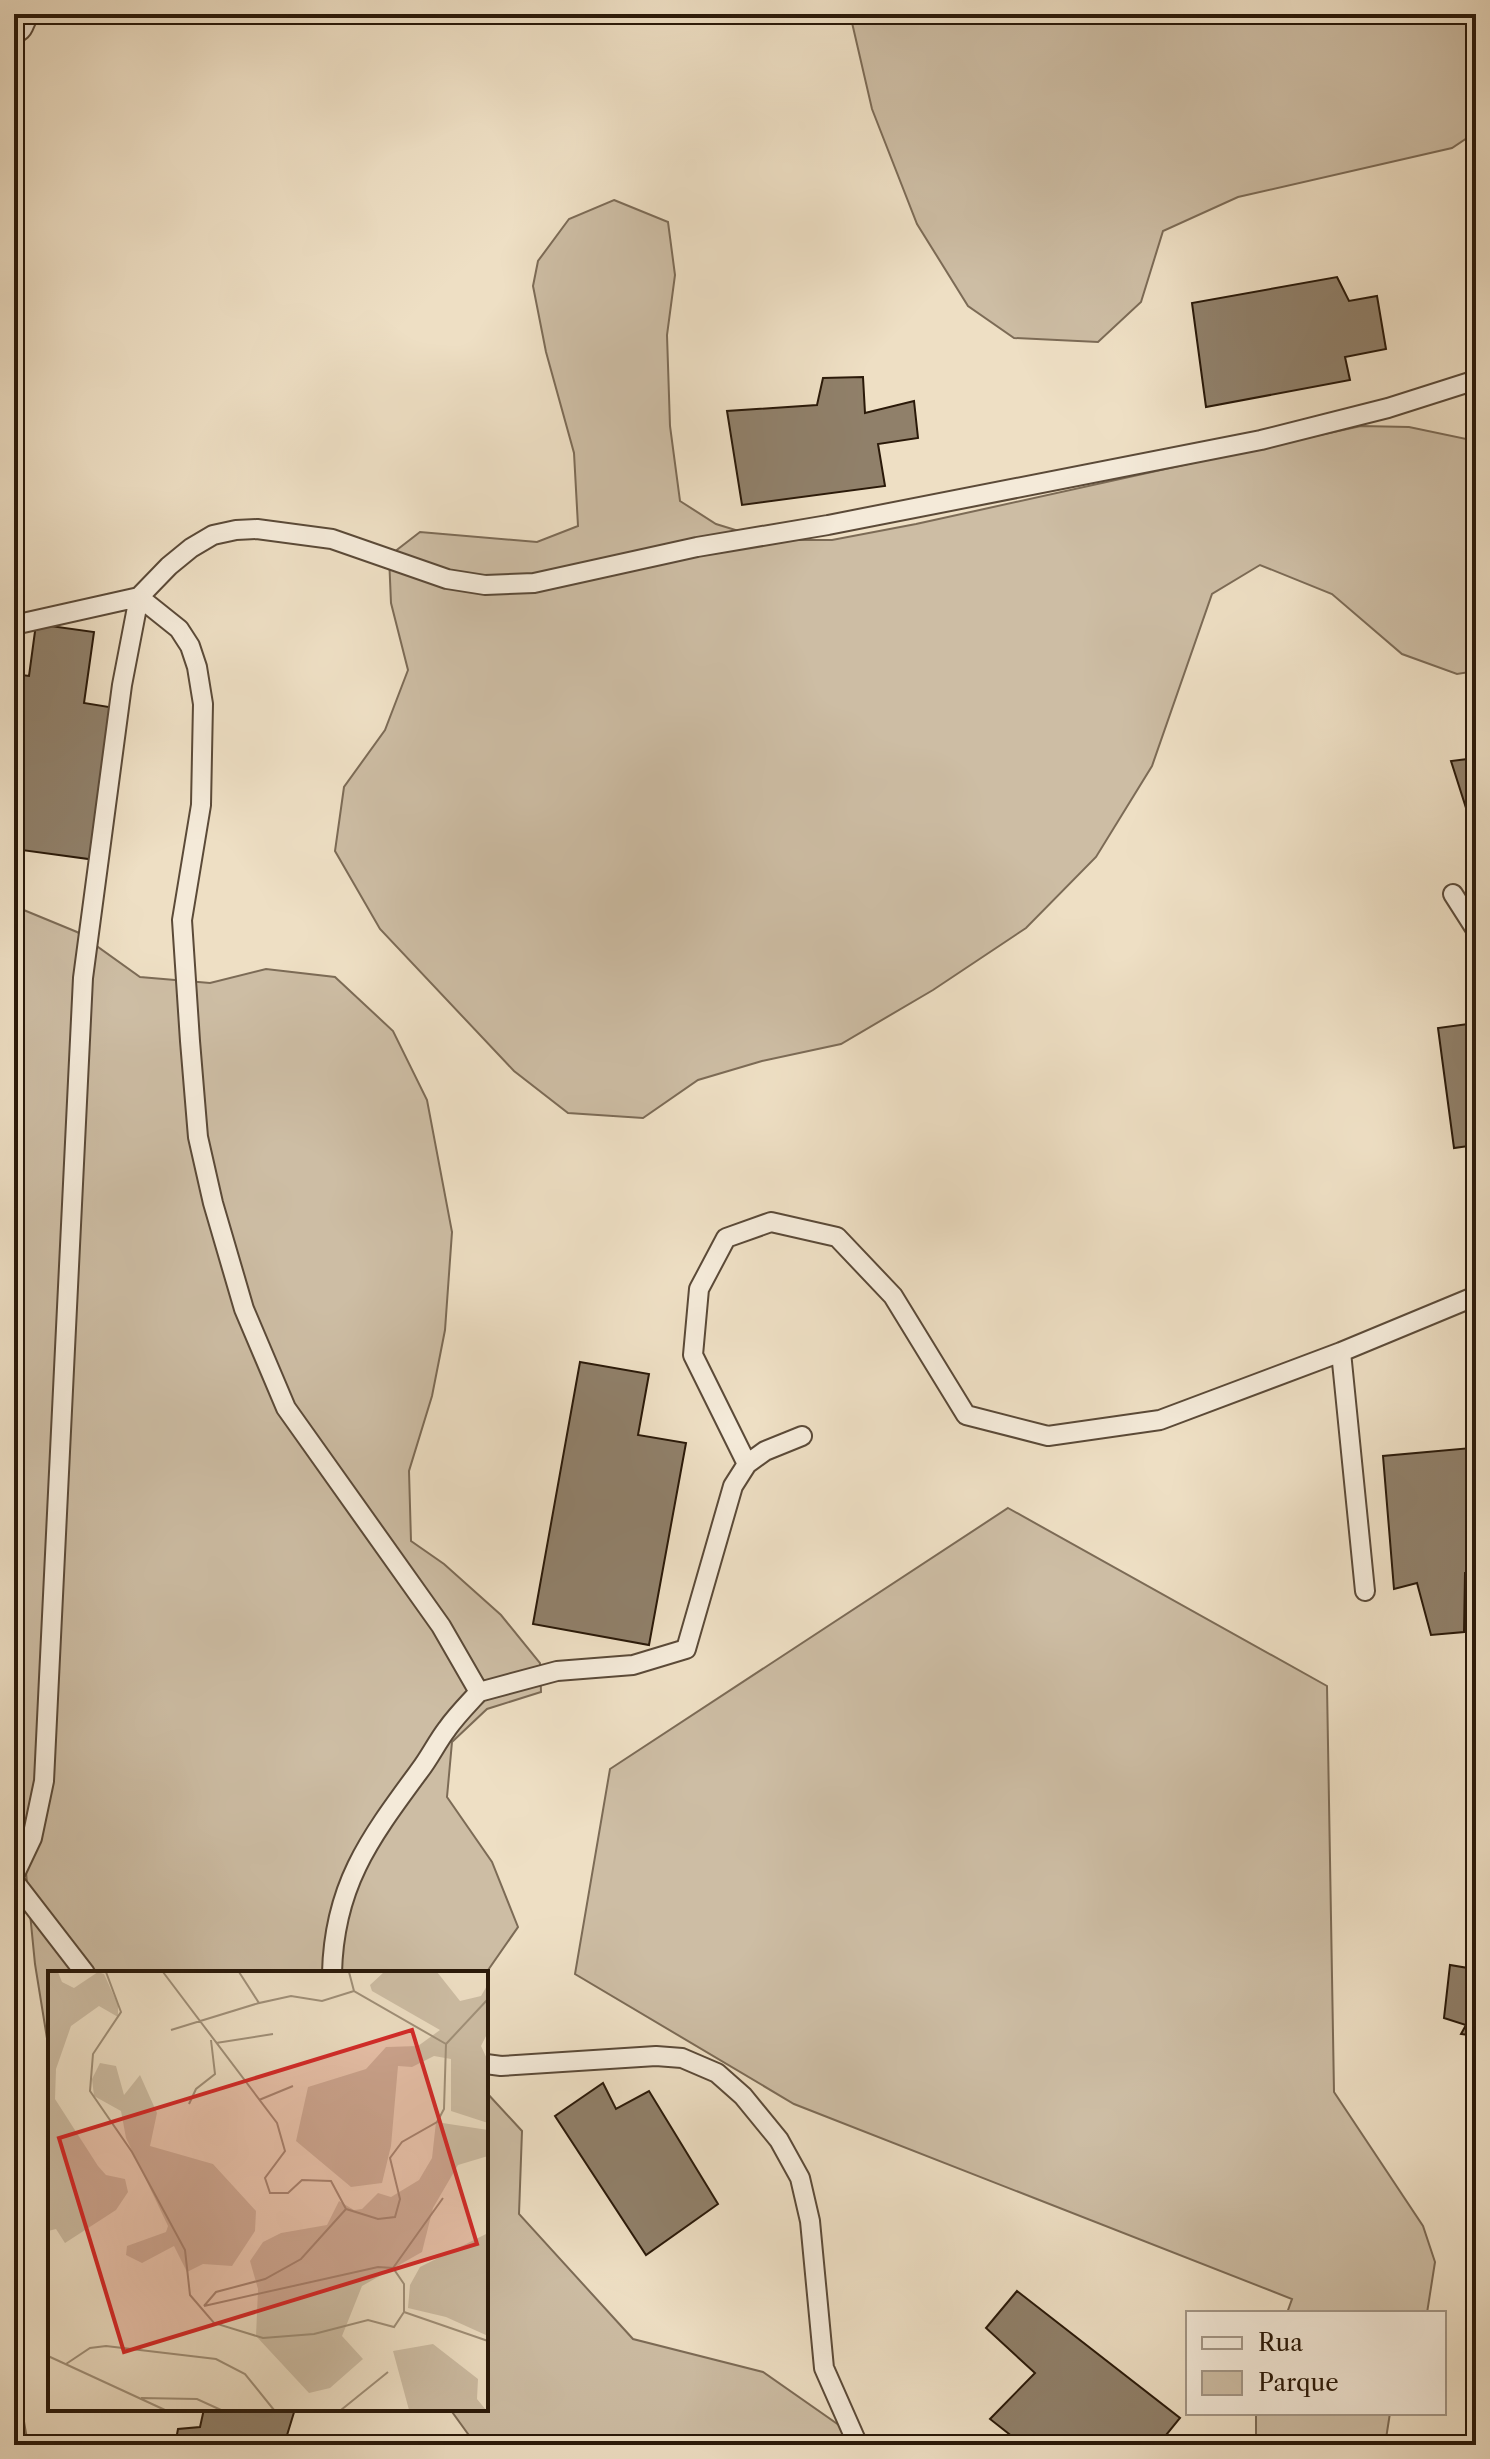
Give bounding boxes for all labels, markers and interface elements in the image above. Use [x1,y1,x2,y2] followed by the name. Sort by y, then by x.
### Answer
[48,1971,488,2411] inset map
[1186,2311,1446,2415] legend
[1258,2328,1303,2357] text: Rua
[1258,2368,1339,2397] text: Parque

